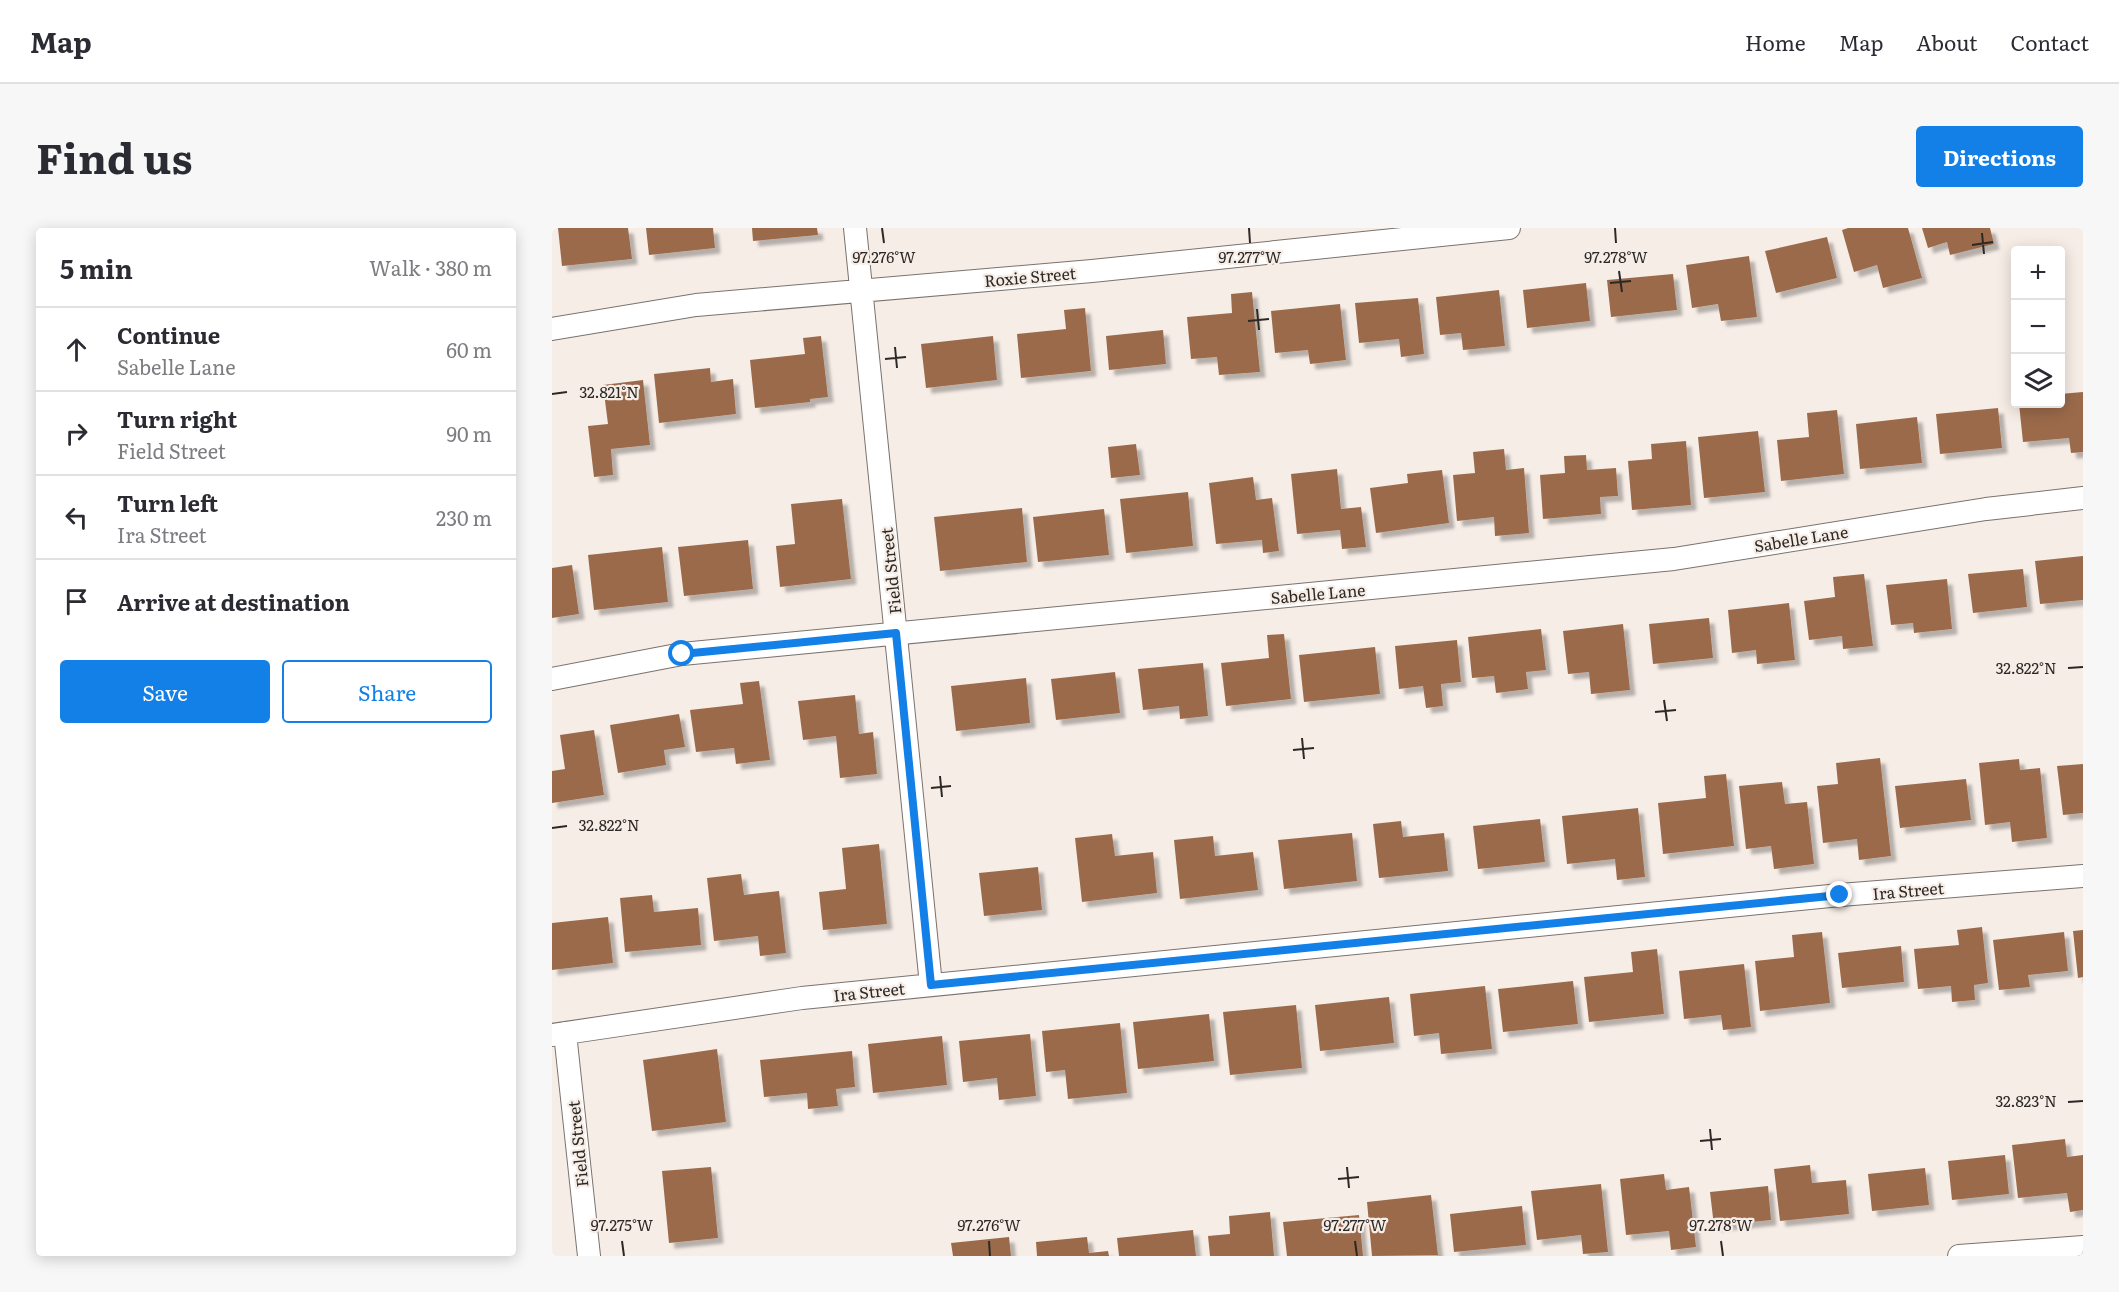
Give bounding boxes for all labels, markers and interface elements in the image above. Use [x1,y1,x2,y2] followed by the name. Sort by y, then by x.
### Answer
[30,20,92,62] text: Map
[1745,26,1806,57] text: Home
[1839,26,1883,57] text: Map
[1916,26,1978,57] text: About
[2011,26,2089,57] text: Contact
[36,125,193,187] text: Find us
[1916,126,2083,187] button: Directions
[852,245,916,268] text: 97.276°W
[1219,245,1282,268] text: 97.277°W
[1584,245,1648,268] text: 97.278°W
[2011,246,2065,408] map controls
[2011,246,2065,300] button: +
[60,248,133,287] text: 5 min
[369,252,492,282] text: Walk · 380 m
[983,260,1077,292] street label: Roxie Street
[2011,300,2065,354] button: −
[117,318,220,351] text: Continue
[60,333,93,366] icon: ahead
[446,334,492,364] text: 60 m
[117,351,236,381] text: Sabelle Lane
[2011,354,2065,408] button: layers
[579,380,639,403] text: 32.821°N
[117,402,237,435] text: Turn right
[60,417,93,450] icon: right
[447,418,492,448] text: 90 m
[117,435,226,465] text: Field Street
[117,486,218,519] text: Turn left
[60,501,93,534] icon: left
[436,502,492,532] text: 230 m
[117,519,207,549] text: Ira Street
[1752,519,1850,557] street label: Sabelle Lane
[873,526,906,616] street label: Field Street
[1270,577,1366,609] street label: Sabelle Lane
[60,585,93,618] icon: arrive
[117,585,350,618] text: Arrive at destination
[668,640,694,666] route start
[1996,656,2057,679] text: 32.822°N
[60,660,270,723] button: Save
[282,660,492,723] button: Share
[579,813,640,836] text: 32.822°N
[1871,875,1945,905] street label: Ira Street
[1826,881,1852,907] route end
[832,975,906,1007] street label: Ira Street
[1995,1089,2057,1112] text: 32.823°N
[560,1099,593,1189] street label: Field Street
[591,1213,654,1236] text: 97.275°W
[957,1213,1021,1236] text: 97.276°W
[1324,1213,1387,1236] text: 97.277°W
[1689,1213,1753,1236] text: 97.278°W

